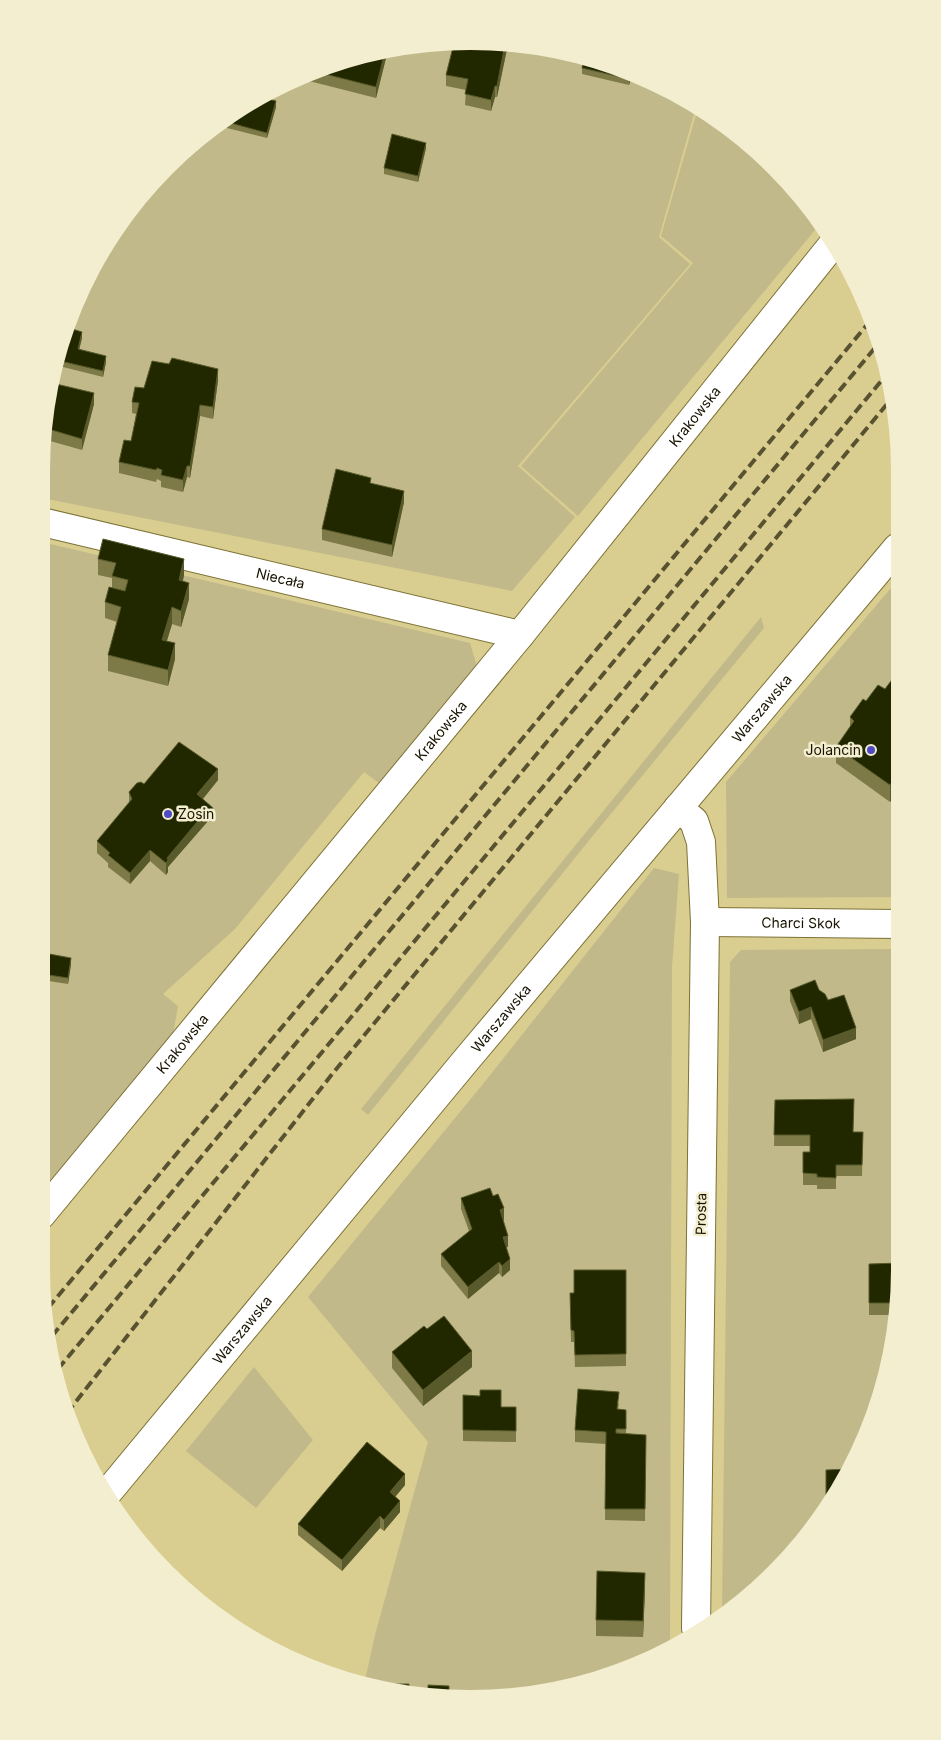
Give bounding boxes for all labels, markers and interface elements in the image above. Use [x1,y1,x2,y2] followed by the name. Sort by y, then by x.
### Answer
[665,383,724,450] street label: Krakowska
[255,564,307,592] street label: Niecała
[728,671,795,746] street label: Warszawska
[411,697,470,764] street label: Krakowska
[805,741,861,758] place label: Jolancin
[865,744,877,756] marker: Jolancin
[178,805,214,822] place label: Zosin
[162,808,174,820] marker: Zosin
[761,914,841,931] street label: Charci Skok
[467,981,534,1056] street label: Warszawska
[152,1010,212,1077] street label: Krakowska
[692,1193,709,1235] street label: Prosta
[209,1292,275,1367] street label: Warszawska

